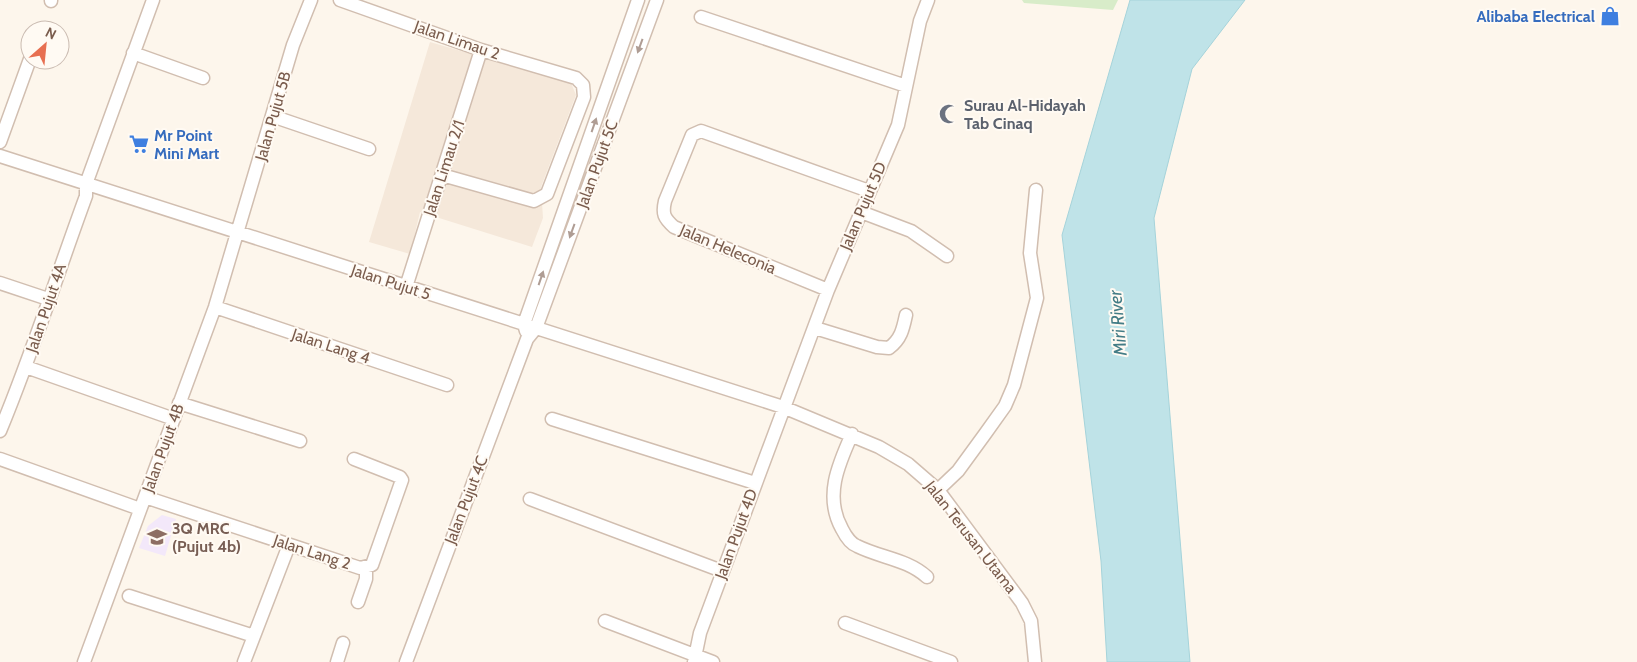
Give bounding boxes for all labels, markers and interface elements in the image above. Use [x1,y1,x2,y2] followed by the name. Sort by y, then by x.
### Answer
[1599,5,1621,27] shop icon: Alibaba Electrical
[1476,7,1595,26] place label: Alibaba Electrical
[411,16,502,63] street label: Jalan Limau 2
[20,20,70,70] north arrow
[42,23,59,44] text: N
[636,38,643,53] one-way arrow
[251,69,295,164] street label: Jalan Pujut 5B
[964,96,1086,133] place label: Surau Al-Hidayah Tab Cinaq
[938,103,960,125] mosque icon: Surau Al-Hidayah Tab Cinaq
[572,117,622,212] street label: Jalan Pujut 5C
[591,117,599,132] one-way arrow
[419,118,468,219] street label: Jalan Limau 2/1
[154,126,220,163] place label: Mr Point Mini Mart
[128,133,150,155] supermarket icon: Mr Point Mini Mart
[835,159,890,254] street label: Jalan Pujut 5D
[676,220,779,278] street label: Jalan Heleconia
[568,224,576,239] one-way arrow
[348,260,433,304] street label: Jalan Pujut 5
[22,261,70,356] street label: Jalan Pujut 4A
[537,271,545,286] one-way arrow
[1104,288,1132,358] water label: Miri River
[289,324,372,368] street label: Jalan Lang 4
[138,401,188,496] street label: Jalan Pujut 4B
[440,453,492,548] street label: Jalan Pujut 4C
[921,476,1021,597] street label: Jalan Terusan Utama
[711,486,761,583] street label: Jalan Pujut 4D
[172,519,241,556] place label: 3Q MRC (Pujut 4b)
[146,526,168,548] school or university icon: 3Q MRC (Pujut 4b)
[270,530,353,573] street label: Jalan Lang 2

